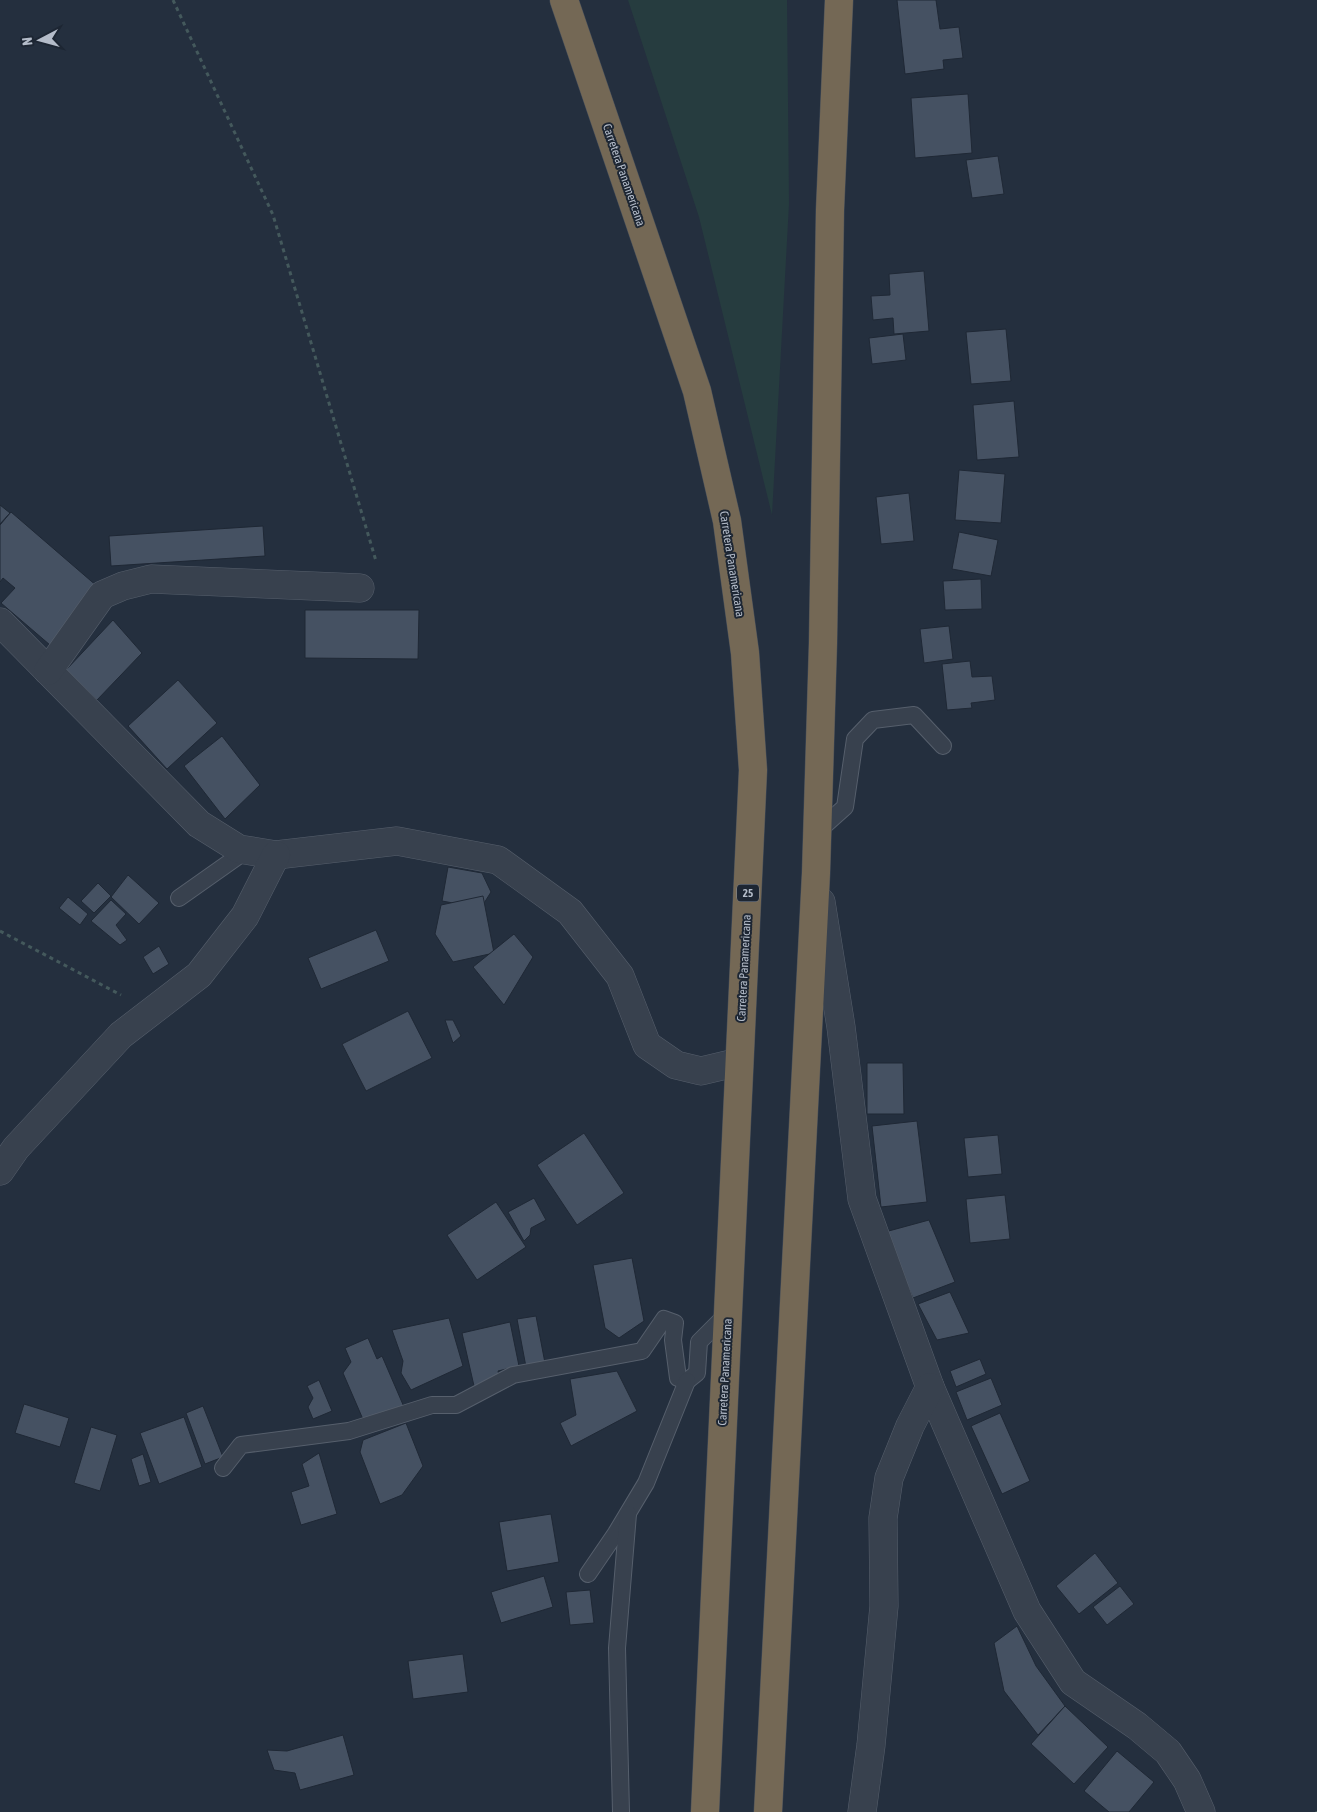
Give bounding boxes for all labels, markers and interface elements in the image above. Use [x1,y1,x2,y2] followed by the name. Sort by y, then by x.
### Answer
[15,15,65,65] north arrow
[19,36,35,46] text: N
[600,122,648,228] street label: Carretera Panamericana
[717,510,747,618] street label: Carretera Panamericana
[737,884,759,901] road number: 25
[734,914,754,1022] street label: Carretera Panamericana
[715,1318,735,1426] street label: Carretera Panamericana

